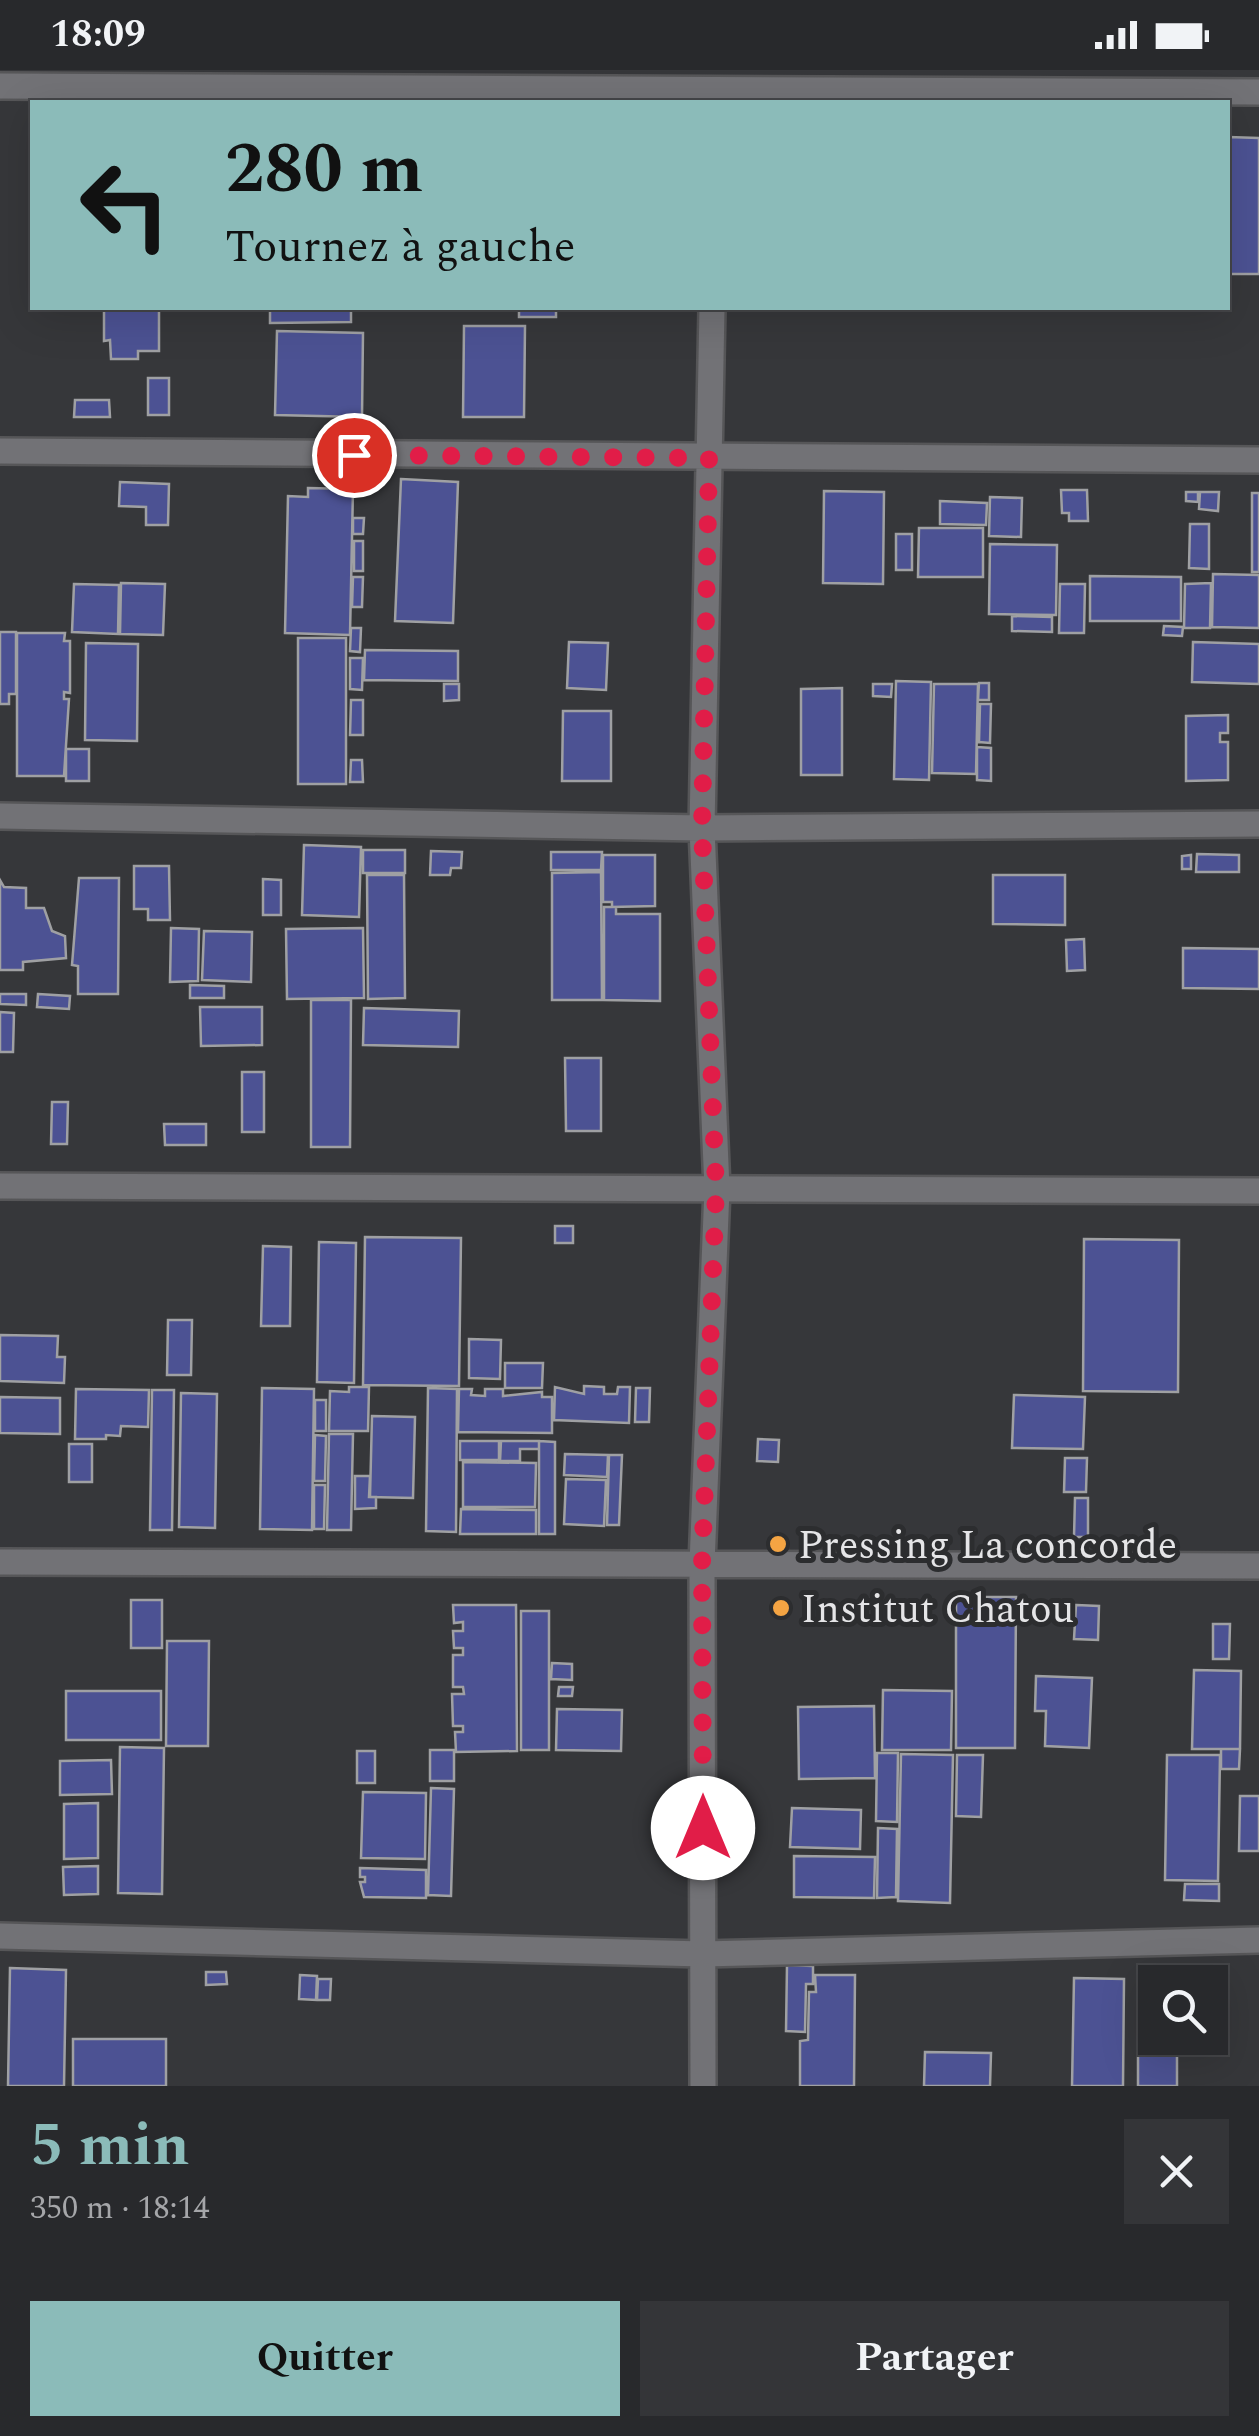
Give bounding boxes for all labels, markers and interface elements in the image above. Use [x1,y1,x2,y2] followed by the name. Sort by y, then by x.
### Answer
[50,6,145,64] text: 18:09
[225,117,423,223] text: 280 m
[60,140,190,270] icon: left
[225,213,576,282] text: Tournez à gauche
[312,413,397,498] pin
[327,428,382,483] icon: arrive
[798,1516,1177,1577] place label: Pressing La concorde
[767,1533,789,1555] marker: Pressing La concorde
[801,1580,1074,1641] place label: Institut Chatou
[770,1597,792,1619] marker: Institut Chatou
[651,1776,755,1880] position arrow
[1138,1965,1228,2055] map controls
[1138,1965,1228,2055] button: search
[30,2100,190,2192] text: 5 min
[1124,2119,1229,2224] button: close
[30,2184,210,2233] text: 350 m · 18:14
[30,2301,620,2416] button: Quitter
[640,2301,1229,2416] button: Partager

